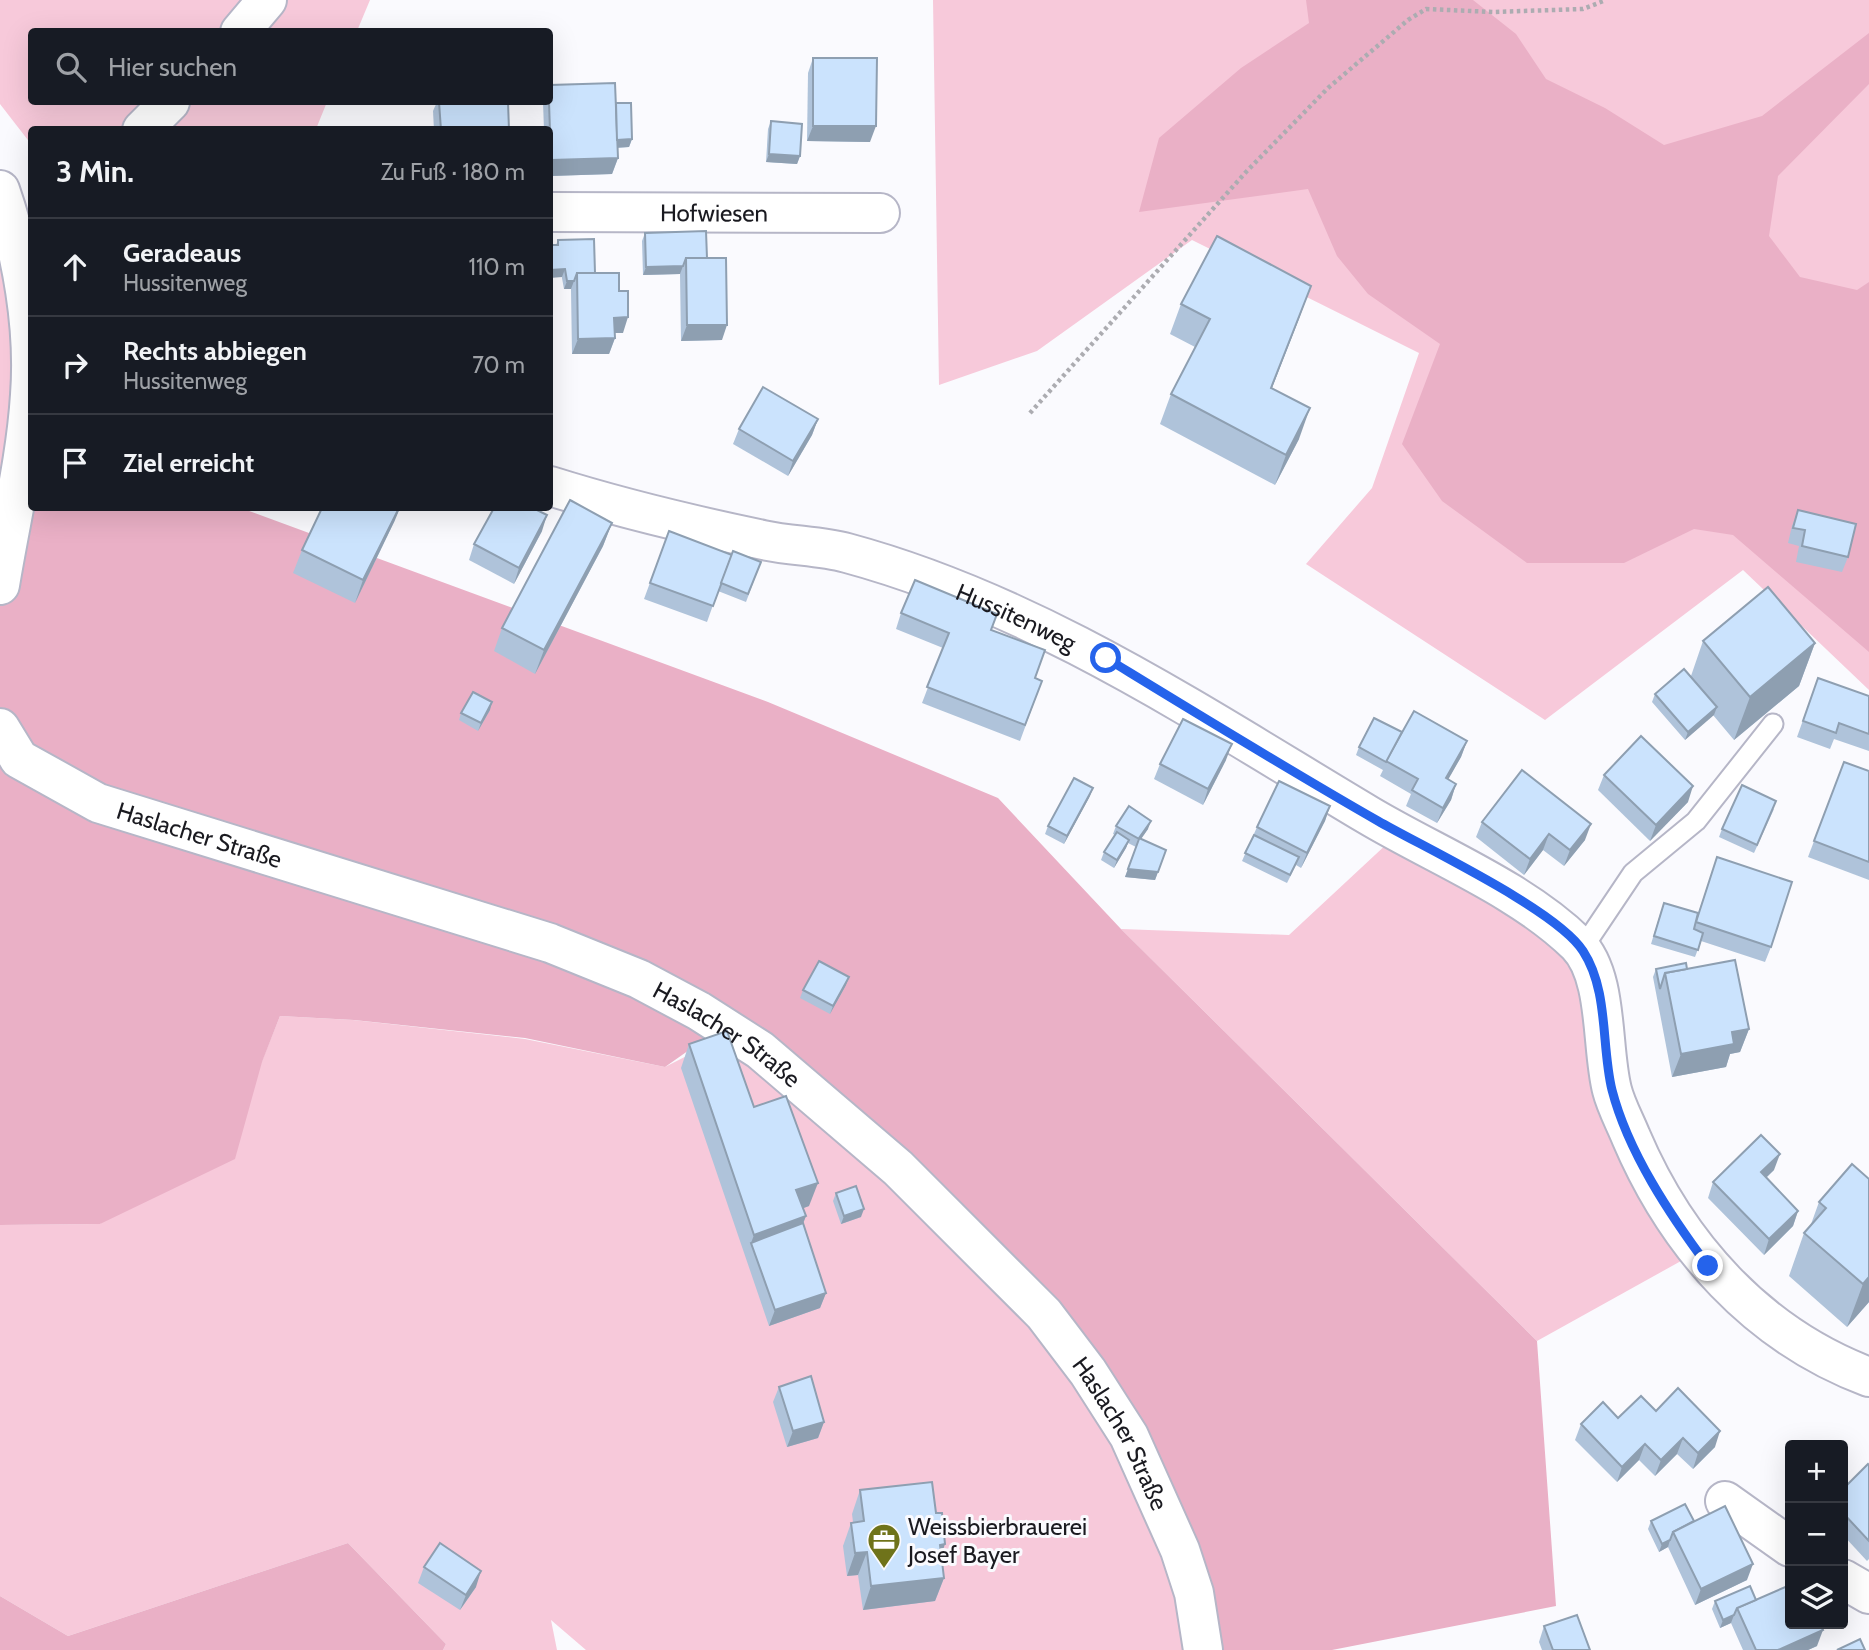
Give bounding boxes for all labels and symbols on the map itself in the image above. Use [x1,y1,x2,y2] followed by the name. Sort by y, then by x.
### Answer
[660,198,768,227] street label: Hofwiesen
[952,577,1082,657] street label: Hussitenweg
[1090,642,1121,673] route start
[113,795,286,874] street label: Haslacher Straße
[648,975,807,1093] street label: Haslacher Straße
[1692,1250,1723,1281] route end
[1067,1351,1175,1514] street label: Haslacher Straße
[907,1512,1087,1569] place label: Weissbierbrauerei Josef Bayer
[865,1521,903,1570] office icon: Weissbierbrauerei Josef Bayer

